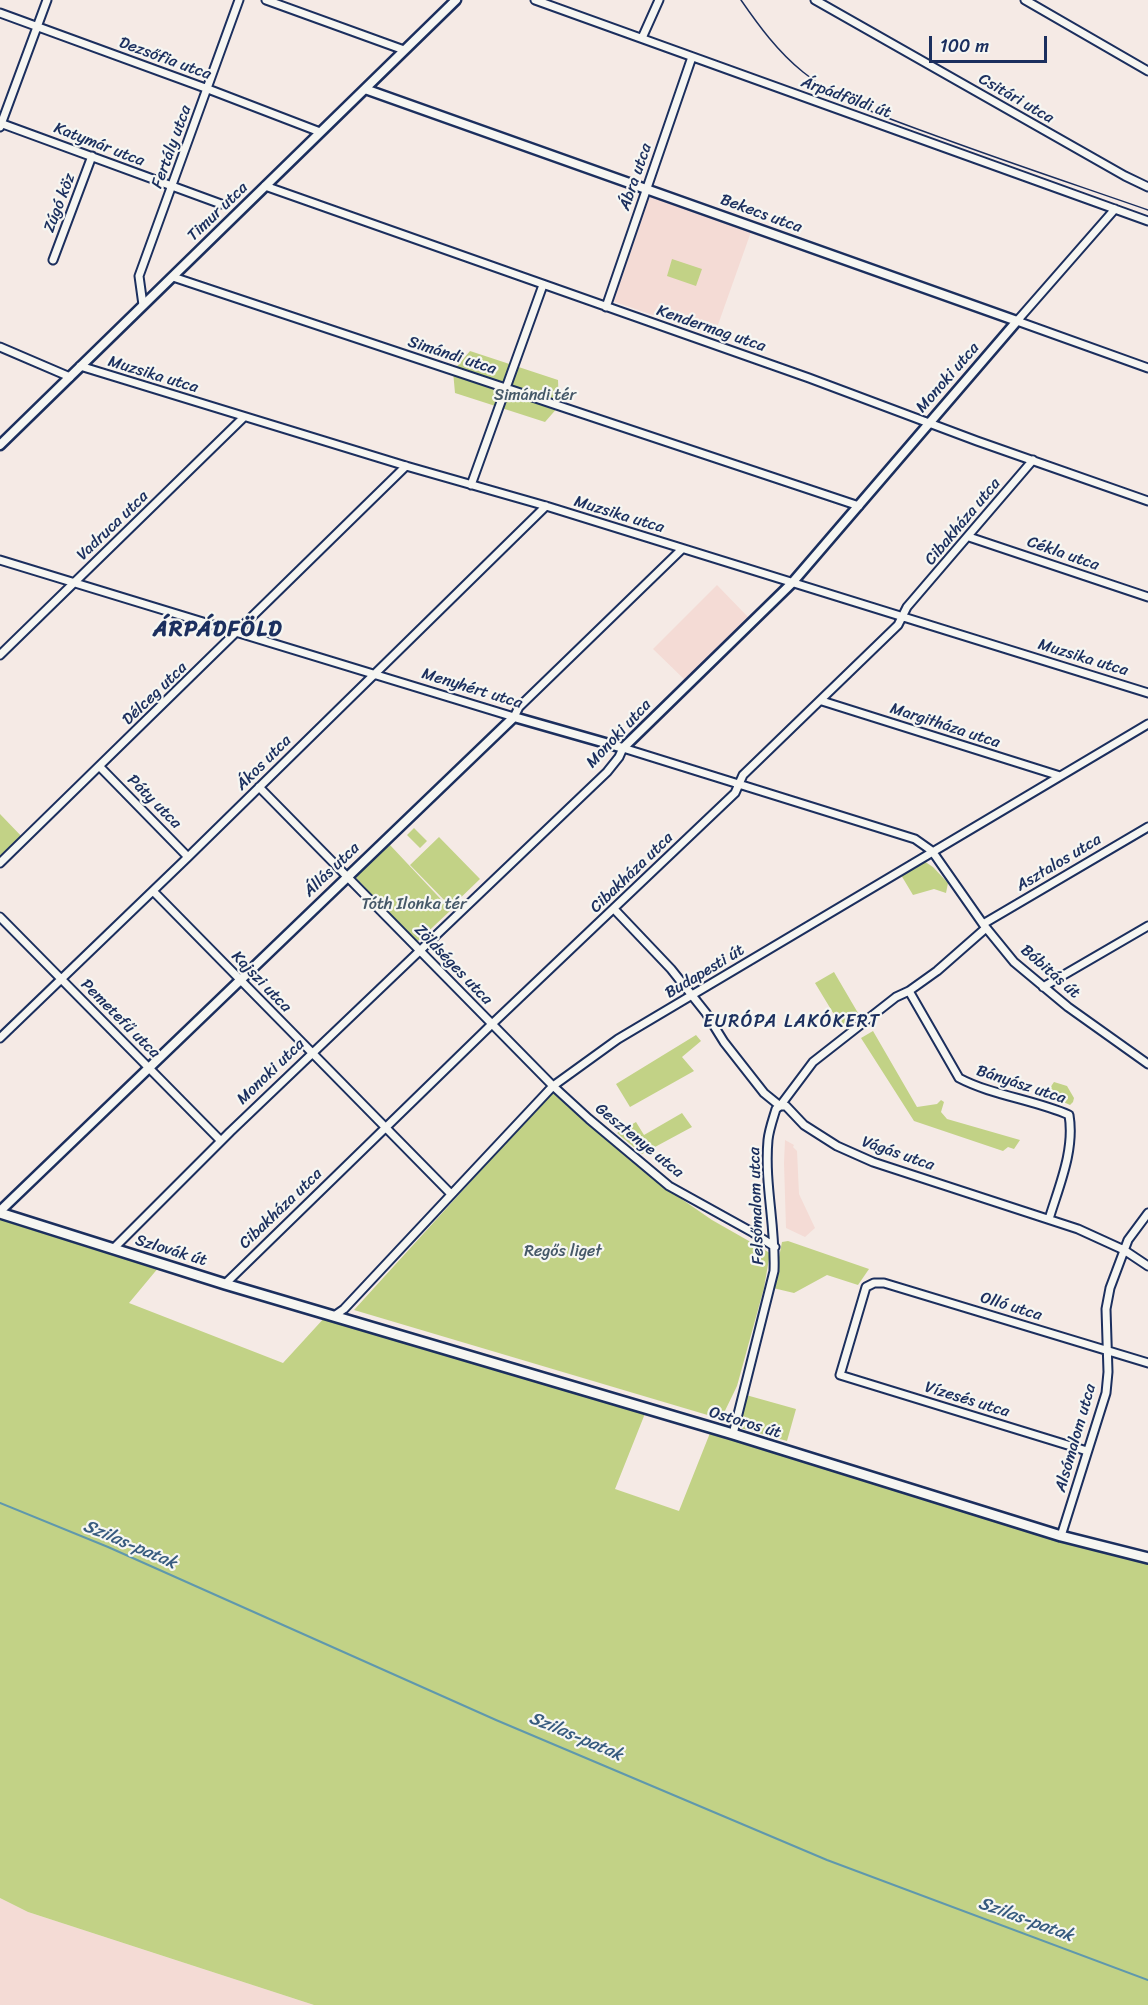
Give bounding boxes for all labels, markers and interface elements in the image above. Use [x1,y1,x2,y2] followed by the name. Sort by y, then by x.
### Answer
[932,24,1050,62] scale bar
[940,30,989,62] text: 100 m
[116,33,214,85] street label: Dezsőfia utca
[975,70,1057,128] street label: Csitári utca
[798,73,894,123] street label: Árpádföldi út
[148,103,196,191] street label: Fertály utca
[51,119,147,171] street label: Katymár utca
[616,141,656,213] street label: Ábra utca
[40,171,80,235] street label: Zúgó köz
[184,179,252,245] street label: Timur utca
[718,190,804,238] street label: Bekecs utca
[654,301,768,357] street label: Kendermag utca
[405,333,499,379] street label: Simándi utca
[912,339,984,417] street label: Monoki utca
[106,352,200,398] street label: Muzsika utca
[494,386,576,406] park label: Simándi tér
[921,475,1005,569] street label: Cibakháza utca
[73,487,153,565] street label: Vadruca utca
[572,492,666,538] street label: Muzsika utca
[1024,533,1102,575] street label: Cékla utca
[152,617,284,643] district label: ÁRPÁDFÖLD
[1036,635,1130,681] street label: Muzsika utca
[119,658,191,730] street label: Délceg utca
[419,665,525,713] street label: Menyhért utca
[582,696,656,772] street label: Monoki utca
[888,699,1002,753] street label: Margitháza utca
[232,731,296,795] street label: Ákos utca
[123,771,185,833] street label: Páty utca
[587,829,677,917] street label: Cibakháza utca
[1013,830,1105,896] street label: Asztalos utca
[300,839,364,901] street label: Állás utca
[361,895,467,915] park label: Tóth Ilonka tér
[410,921,496,1009] street label: Zöldséges utca
[662,941,748,1003] street label: Budapesti út
[1016,941,1084,1003] street label: Bóbitás út
[227,947,295,1017] street label: Kajszi utca
[76,975,164,1063] street label: Pemetefű utca
[703,1011,881,1033] district label: EURÓPA LAKÓKERT
[233,1035,309,1109] street label: Monoki utca
[974,1062,1068,1108] street label: Bányász utca
[591,1099,687,1183] street label: Gesztenye utca
[859,1133,937,1175] street label: Vágás utca
[745,1147,769,1265] street label: Felsőmalom utca
[236,1165,326,1253] street label: Cibakháza utca
[133,1231,209,1271] street label: Szlovák út
[524,1242,602,1262] park label: Regős liget
[978,1289,1044,1325] street label: Olló utca
[922,1378,1012,1422] street label: Vízesés utca
[1051,1382,1101,1494] street label: Alsómalom utca
[707,1403,783,1443] street label: Ostoros út
[80,1516,180,1574] water label: Szilas-patak
[526,1708,626,1766] water label: Szilas-patak
[975,1893,1077,1947] water label: Szilas-patak

